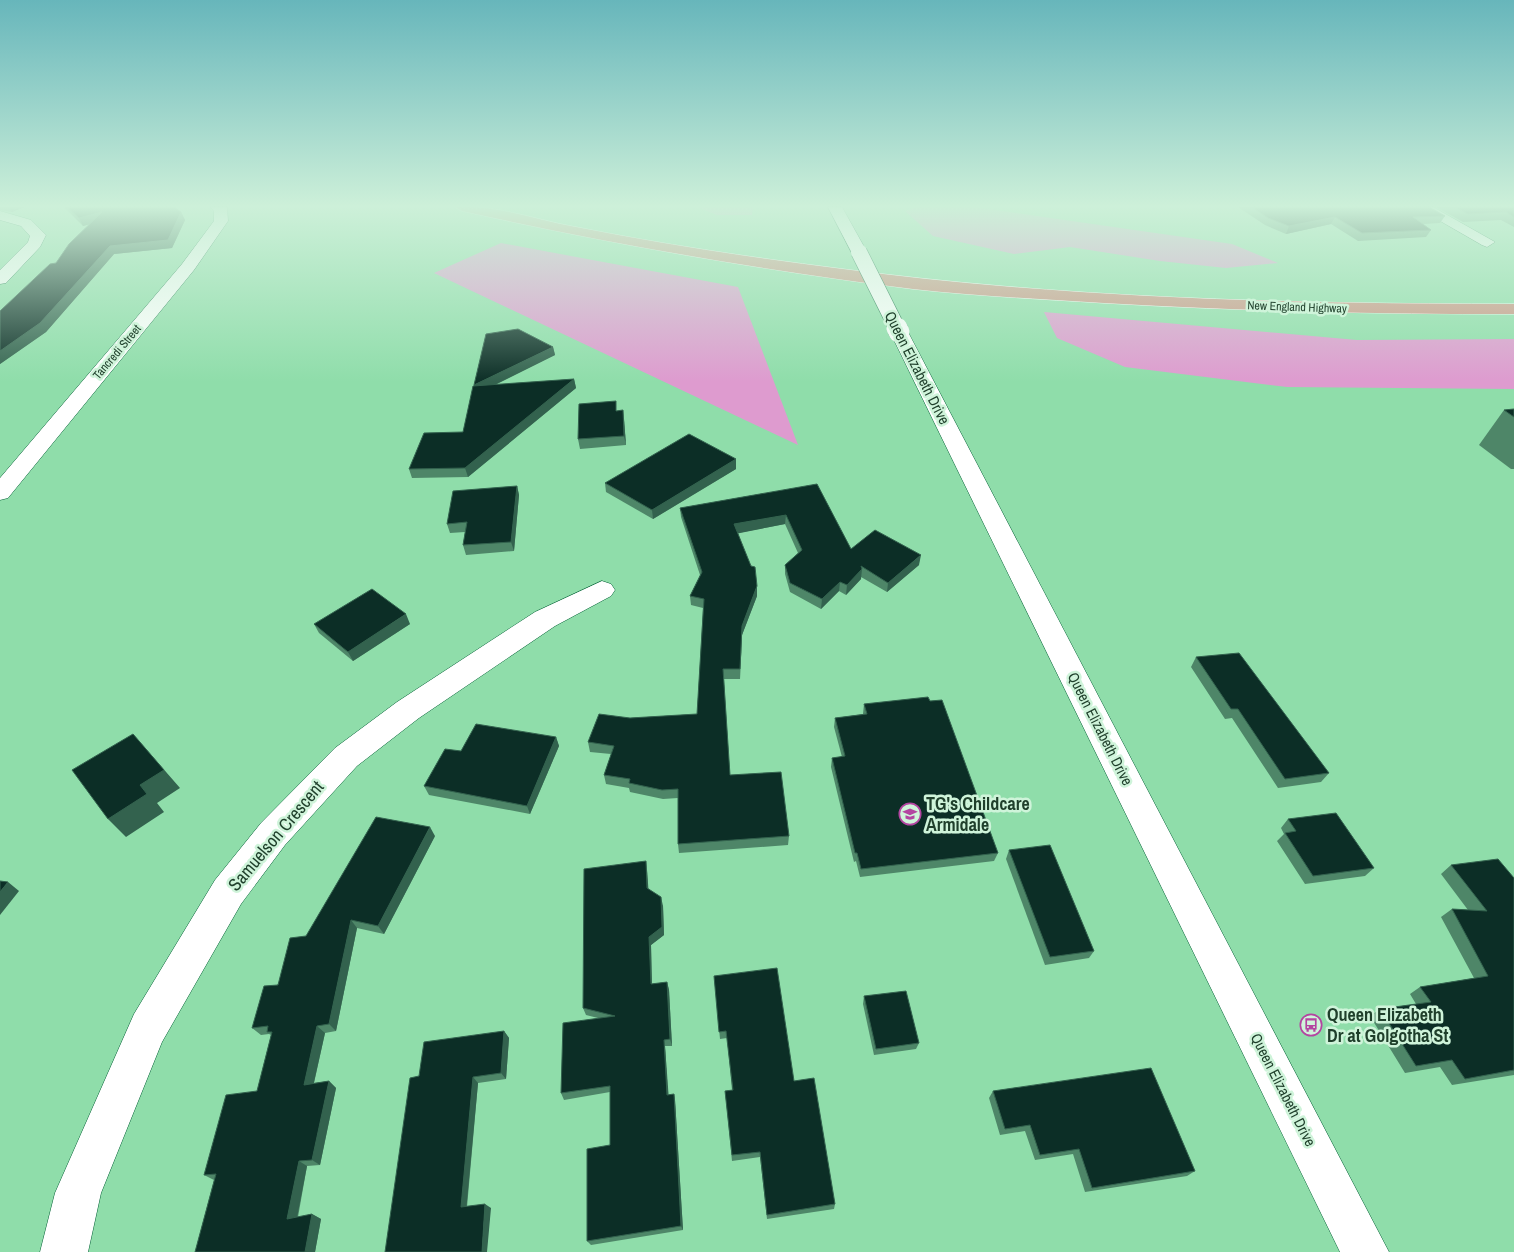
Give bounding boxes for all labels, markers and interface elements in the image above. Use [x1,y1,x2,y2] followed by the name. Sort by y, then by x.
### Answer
[1247,297,1347,317] street label: New England Highway
[880,308,955,428] street label: Queen Elizabeth Drive
[89,321,145,383] street label: Tancredi Street
[1063,669,1138,789] street label: Queen Elizabeth Drive
[222,775,329,896] street label: Samuelson Crescent
[926,791,1030,837] place label: TG's Childcare Armidale
[898,802,922,826] school or university icon: TG's Childcare Armidale
[1327,1002,1448,1048] place label: Queen Elizabeth Dr at Golgotha St
[1299,1013,1323,1037] bus stop icon: Queen Elizabeth Dr at Golgotha St
[1246,1030,1321,1150] street label: Queen Elizabeth Drive

